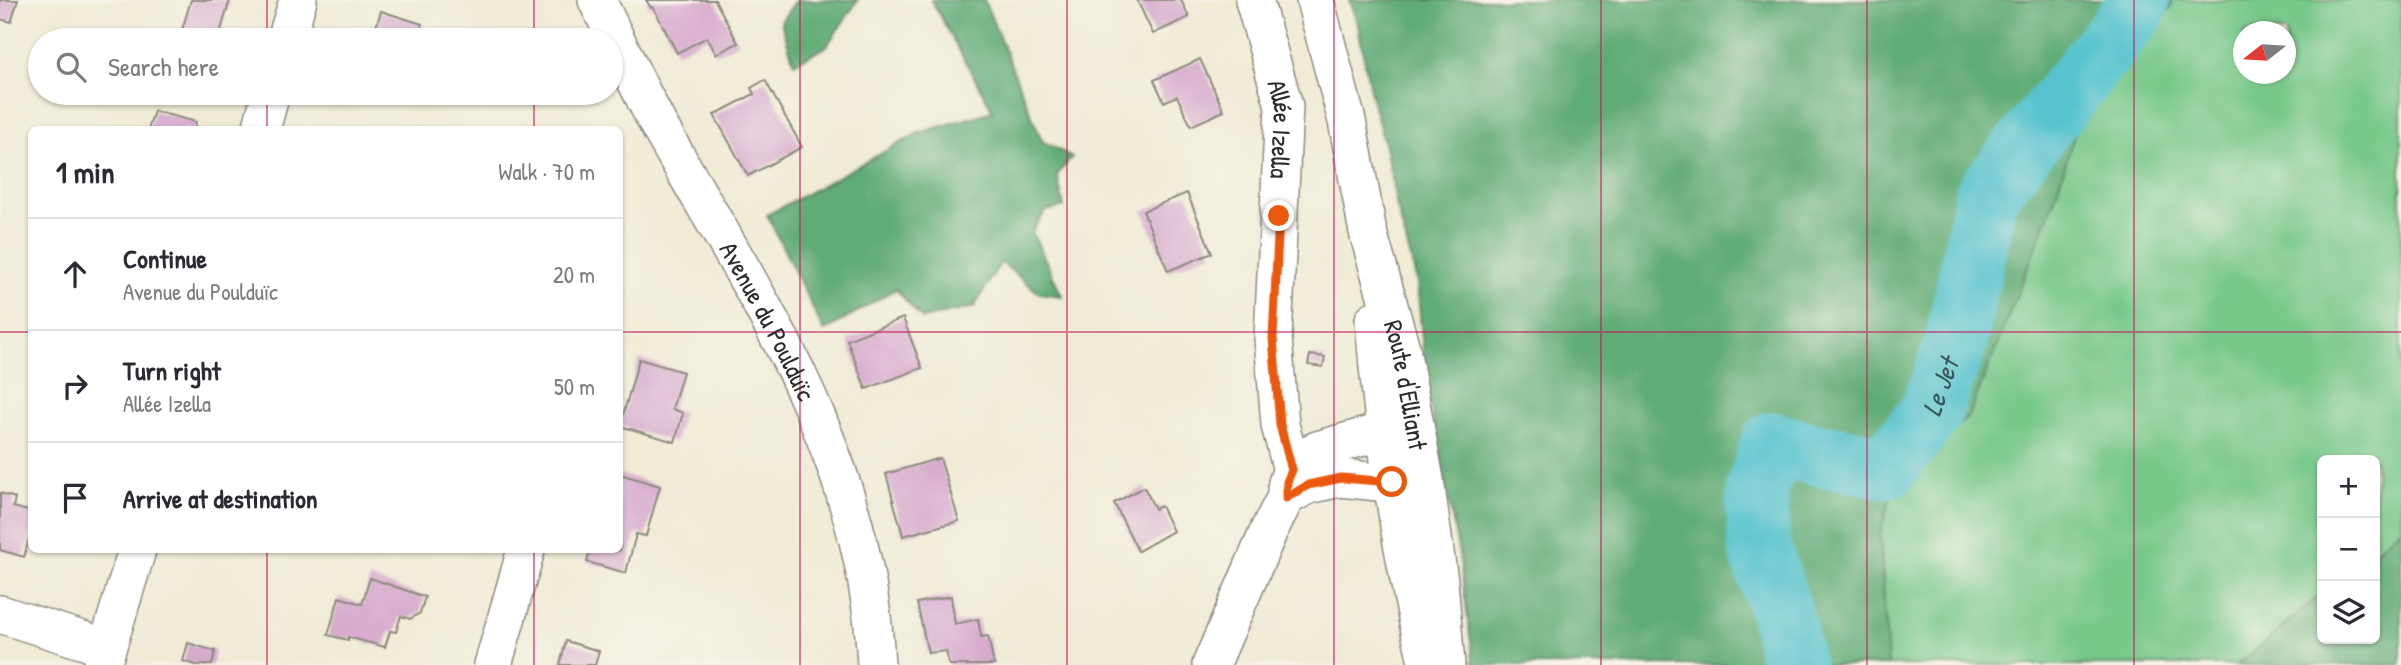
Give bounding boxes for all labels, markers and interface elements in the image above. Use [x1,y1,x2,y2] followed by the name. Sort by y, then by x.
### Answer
[2233,21,2296,84] north arrow
[28,28,623,105] search box
[52,48,90,86] icon: search
[108,49,219,84] text: Search here
[1260,75,1302,179] street label: Allée Izella
[56,152,114,192] text: 1 min
[498,156,595,187] text: Walk · 70 m
[1263,200,1294,231] route end
[712,235,825,406] street label: Avenue du Poulduïc
[123,241,207,276] text: Continue
[56,255,94,293] icon: ahead
[553,259,595,290] text: 20 m
[123,276,278,307] text: Avenue du Poulduïc
[1376,316,1437,454] street label: Route d'Elliant
[1912,348,1969,421] water label: Le Jet
[123,353,221,388] text: Turn right
[56,367,94,405] icon: right
[554,371,595,402] text: 50 m
[123,388,211,419] text: Allée Izella
[2317,455,2380,644] map controls
[2317,455,2380,518] button: +
[1376,466,1407,497] route start
[56,479,94,517] icon: arrive
[123,481,318,516] text: Arrive at destination
[2317,518,2380,581] button: −
[2317,581,2380,644] button: layers

